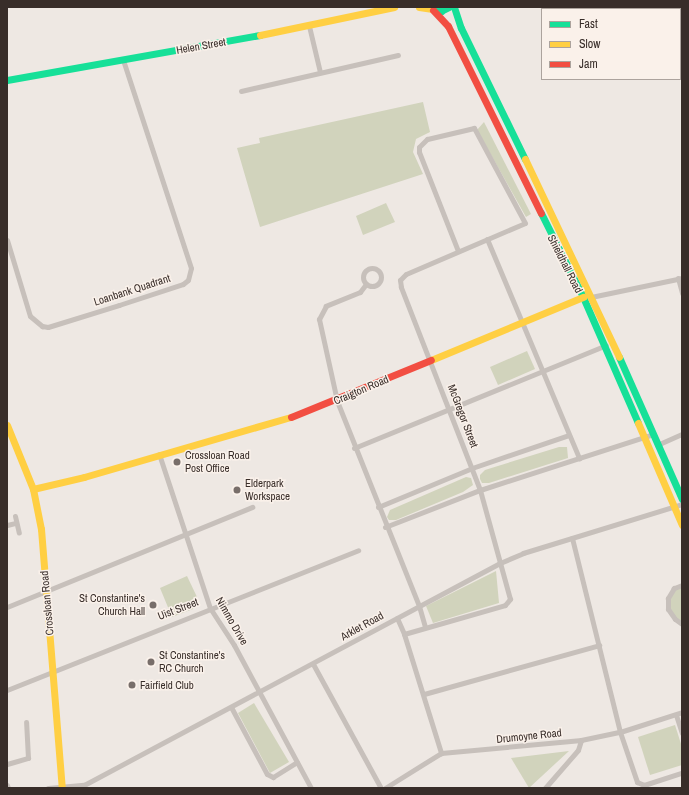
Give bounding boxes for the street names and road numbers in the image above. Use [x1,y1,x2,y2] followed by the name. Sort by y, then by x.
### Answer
[175,35,227,57] street label: Helen Street
[545,233,585,295] street label: Shieldhall Road
[92,271,172,309] street label: Loanbank Quadrant
[331,372,391,408] street label: Craigton Road
[445,383,481,449] street label: McGregor Street
[38,570,56,636] street label: Crossloan Road
[156,595,200,623] street label: Uist Street
[213,595,251,647] street label: Nimmo Drive
[338,609,386,643] street label: Arklet Road
[496,726,562,746] street label: Drumoyne Road

